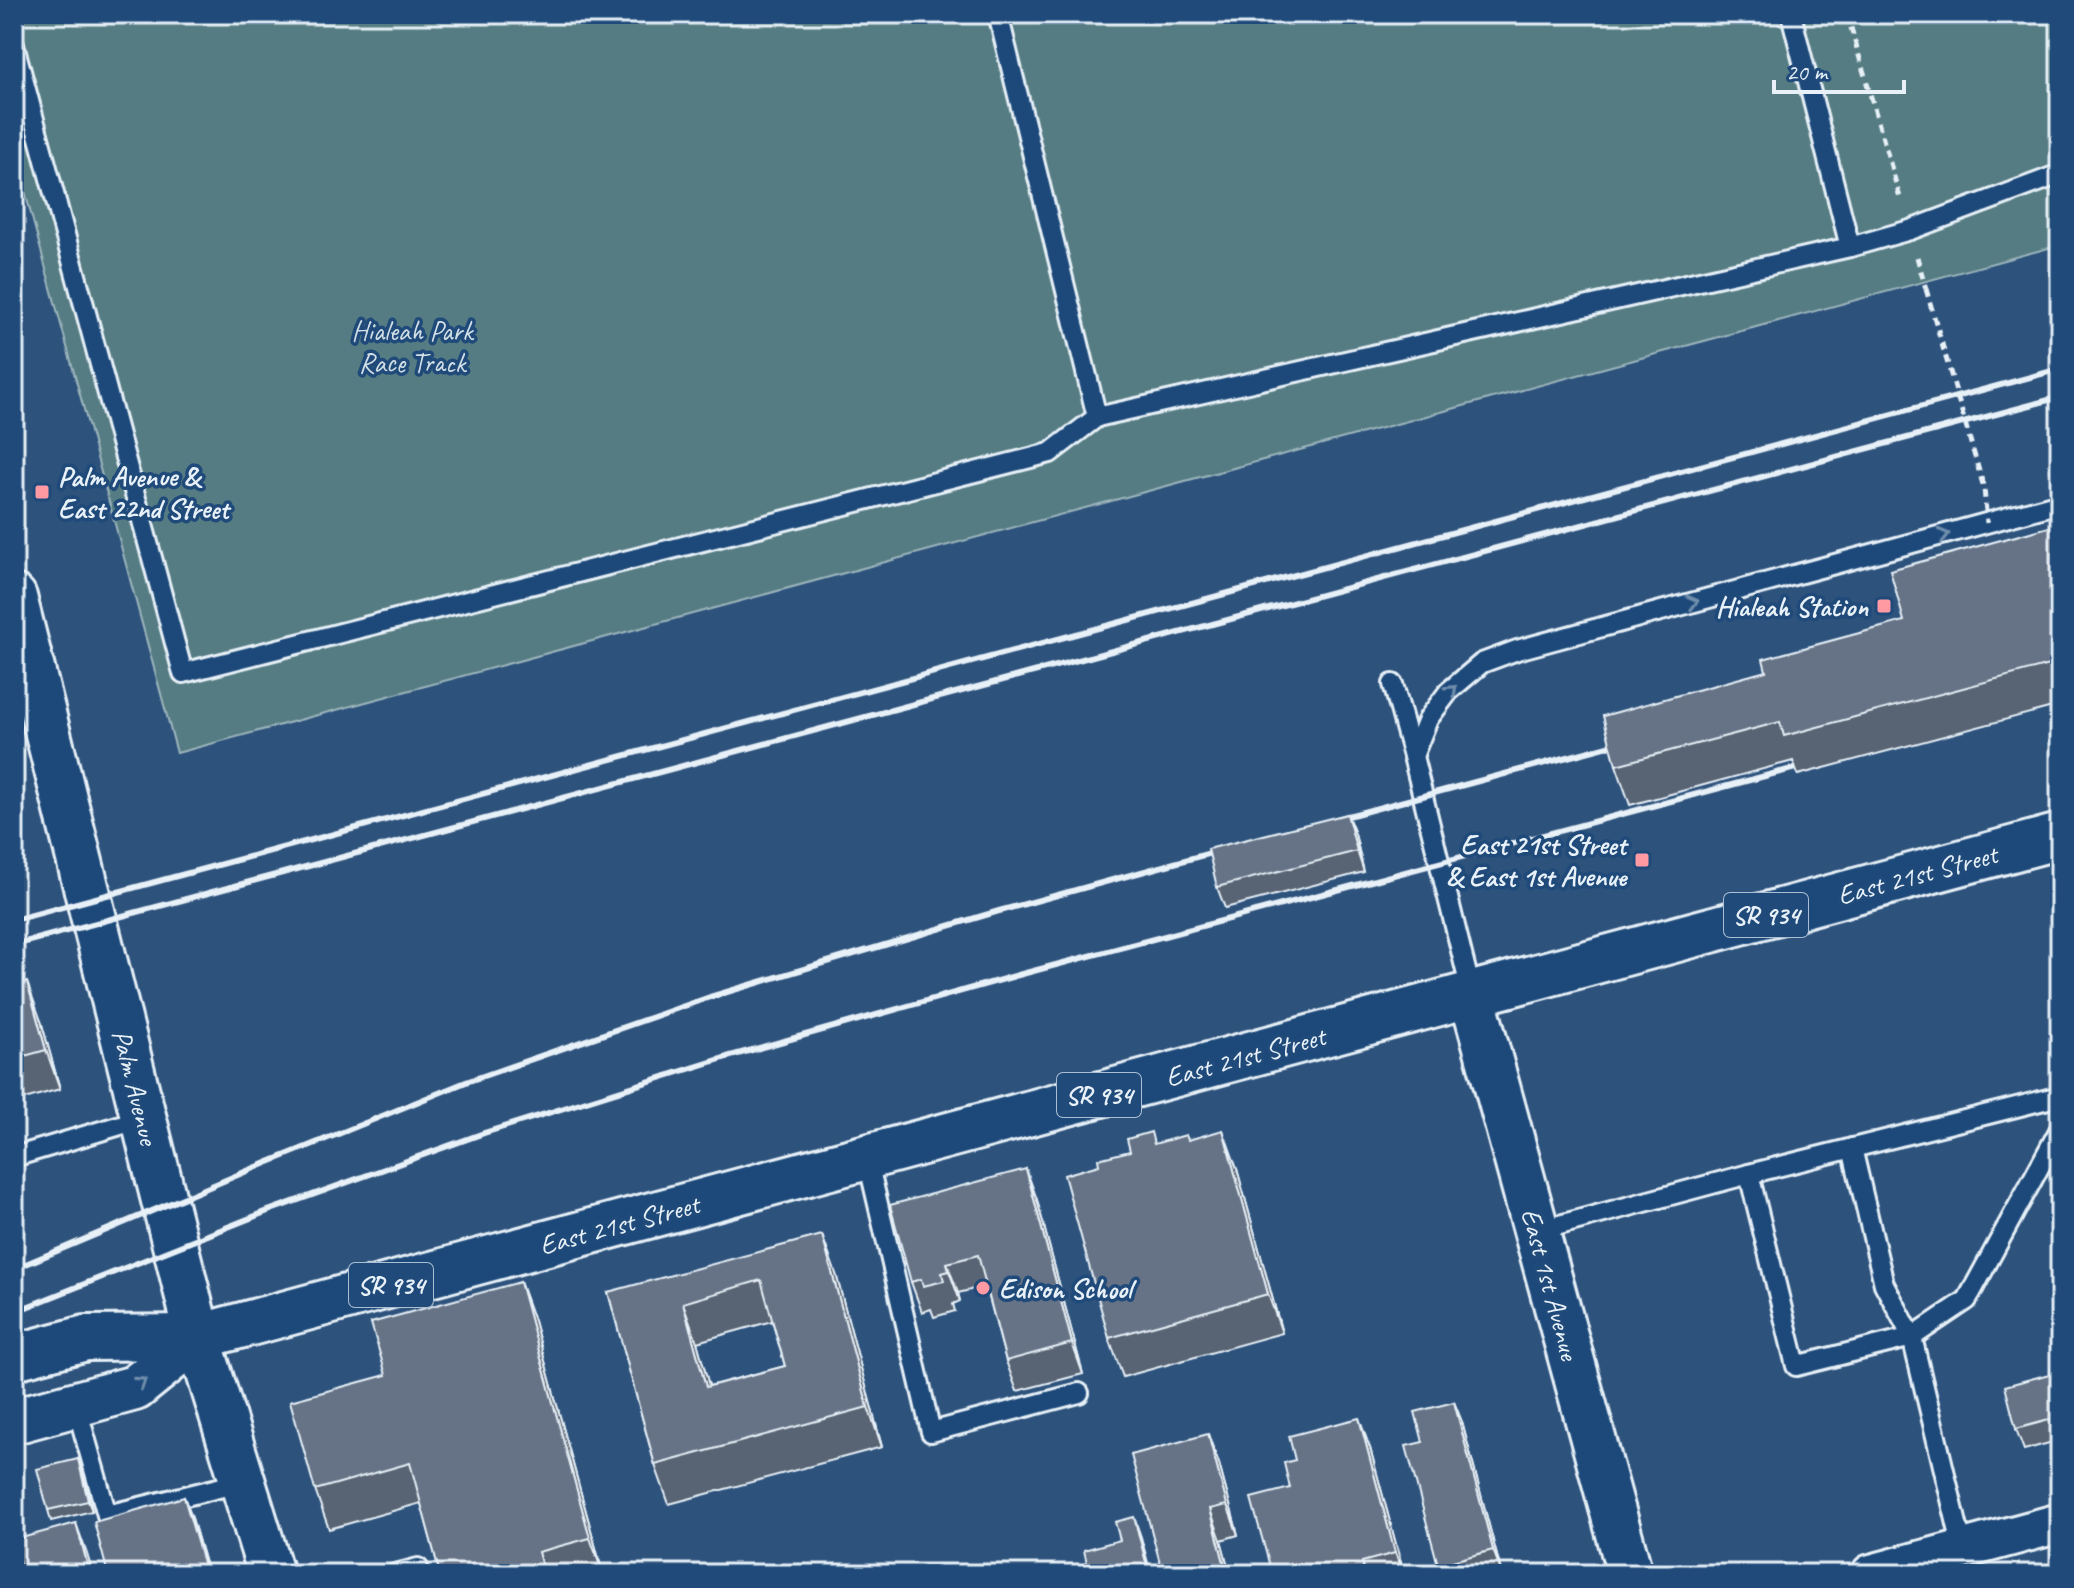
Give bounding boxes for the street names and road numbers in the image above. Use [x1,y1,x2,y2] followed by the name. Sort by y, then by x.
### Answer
[1833,836,2003,913] street label: East 21st Street
[1724,893,1808,937] road number: SR 934
[1161,1018,1331,1095] street label: East 21st Street
[104,1026,167,1150] street label: Palm Avenue
[1057,1073,1141,1117] road number: SR 934
[535,1186,705,1263] street label: East 21st Street
[1514,1205,1588,1366] street label: East 1st Avenue
[349,1263,433,1307] road number: SR 934

